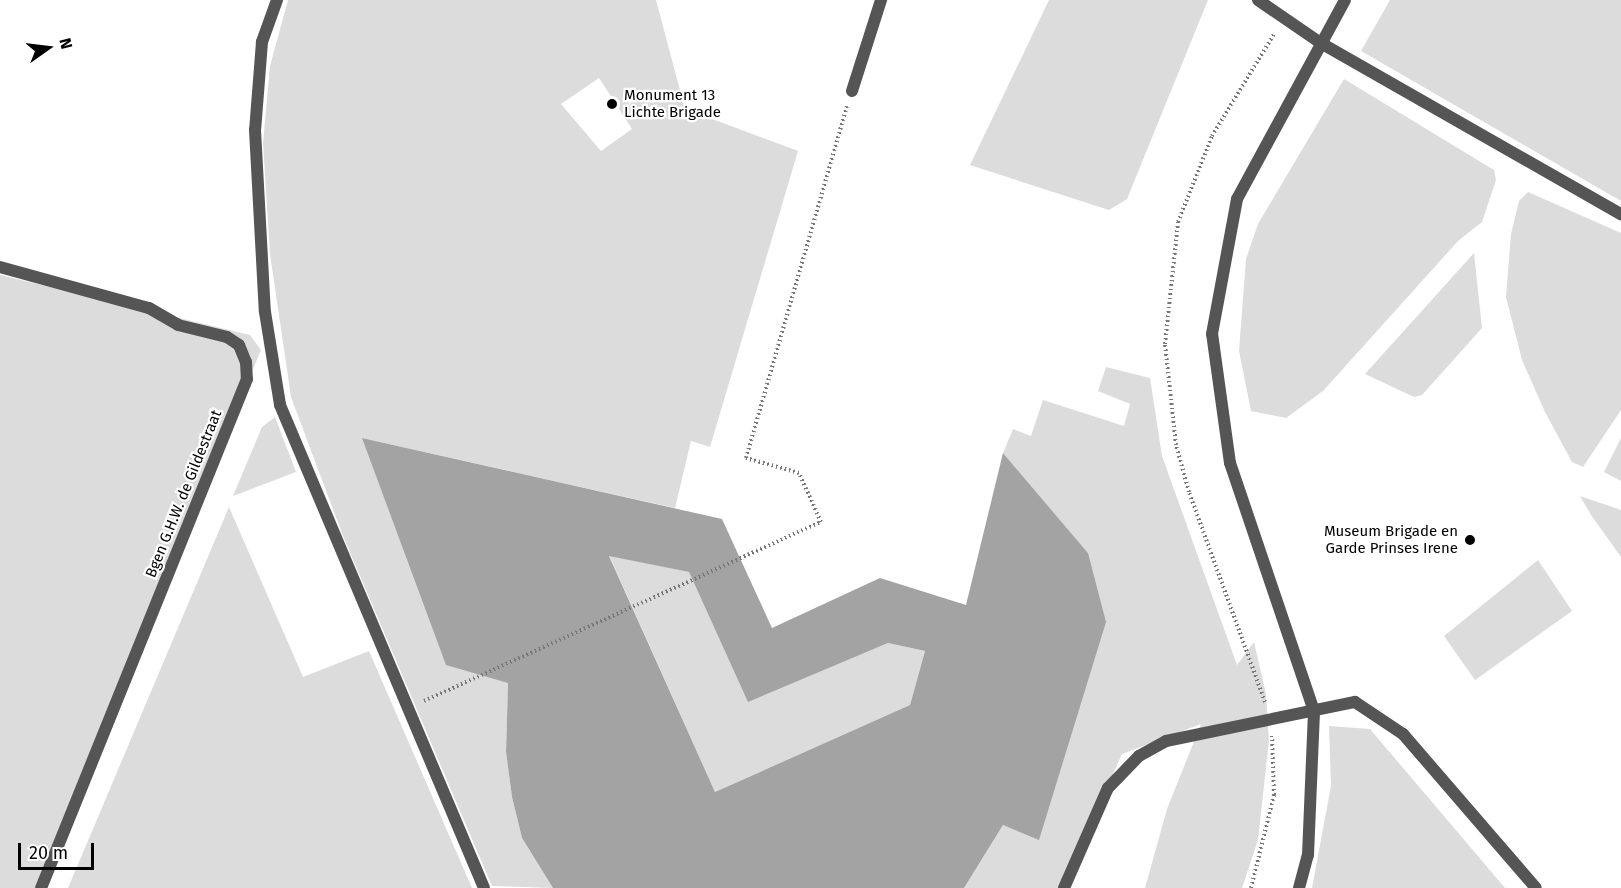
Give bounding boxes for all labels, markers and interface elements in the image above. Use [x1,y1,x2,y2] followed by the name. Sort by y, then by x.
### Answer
[18,18,78,78] north arrow
[55,36,76,51] text: N
[624,86,721,121] place label: Monument 13 Lichte Brigade
[605,97,619,111] marker: Monument 13 Lichte Brigade
[142,408,226,580] street label: Bgen G.H.W. de Gildestraat
[1324,522,1458,557] place label: Museum Brigade en Garde Prinses Irene
[1463,533,1477,547] marker: Museum Brigade en Garde Prinses Irene
[21,831,98,869] scale bar
[29,842,68,864] text: 20 m

